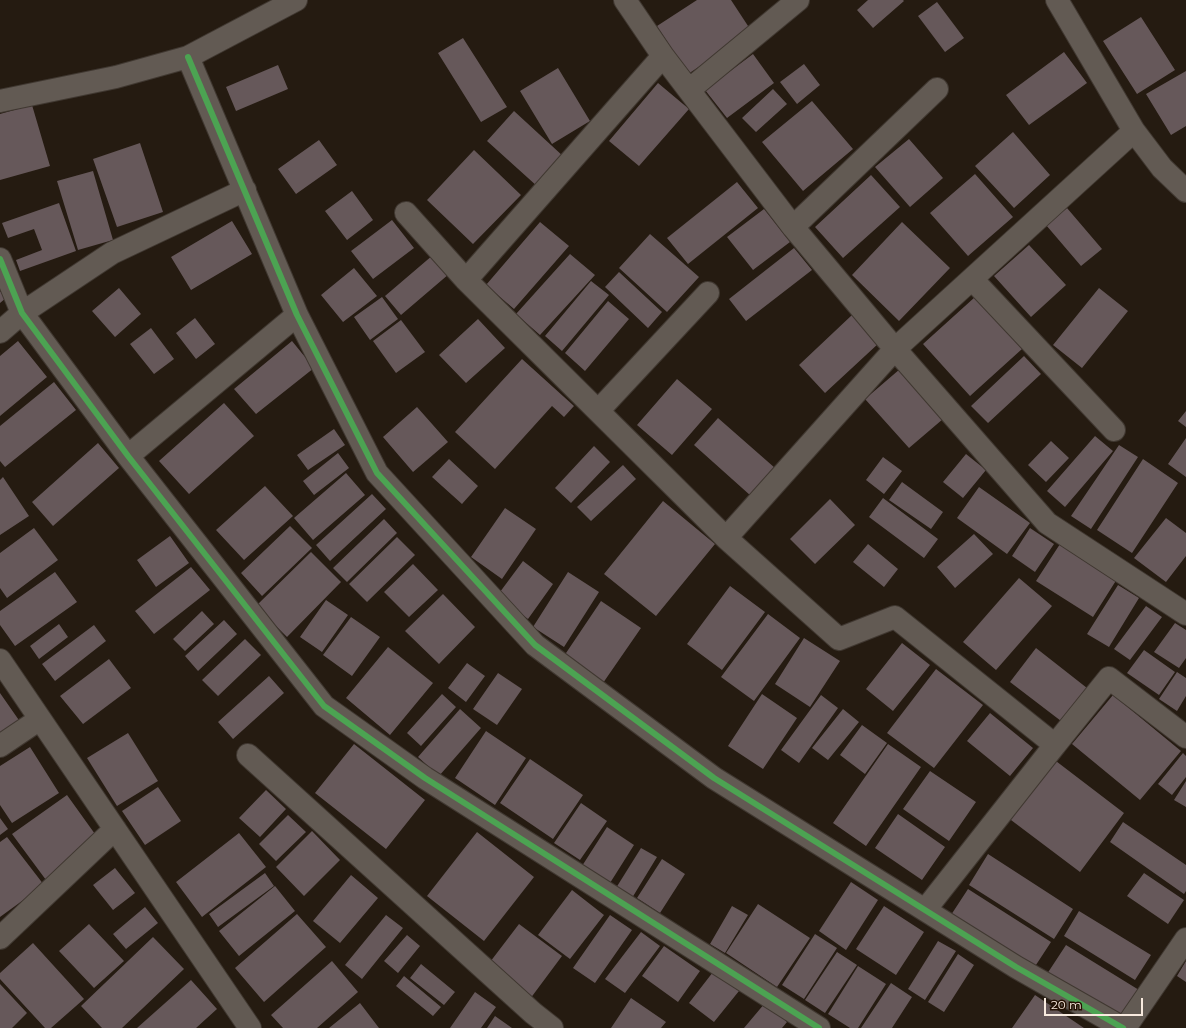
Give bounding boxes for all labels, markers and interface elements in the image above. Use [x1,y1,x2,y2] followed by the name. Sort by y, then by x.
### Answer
[1046,990,1145,1016] scale bar
[1051,997,1082,1012] text: 20 m

